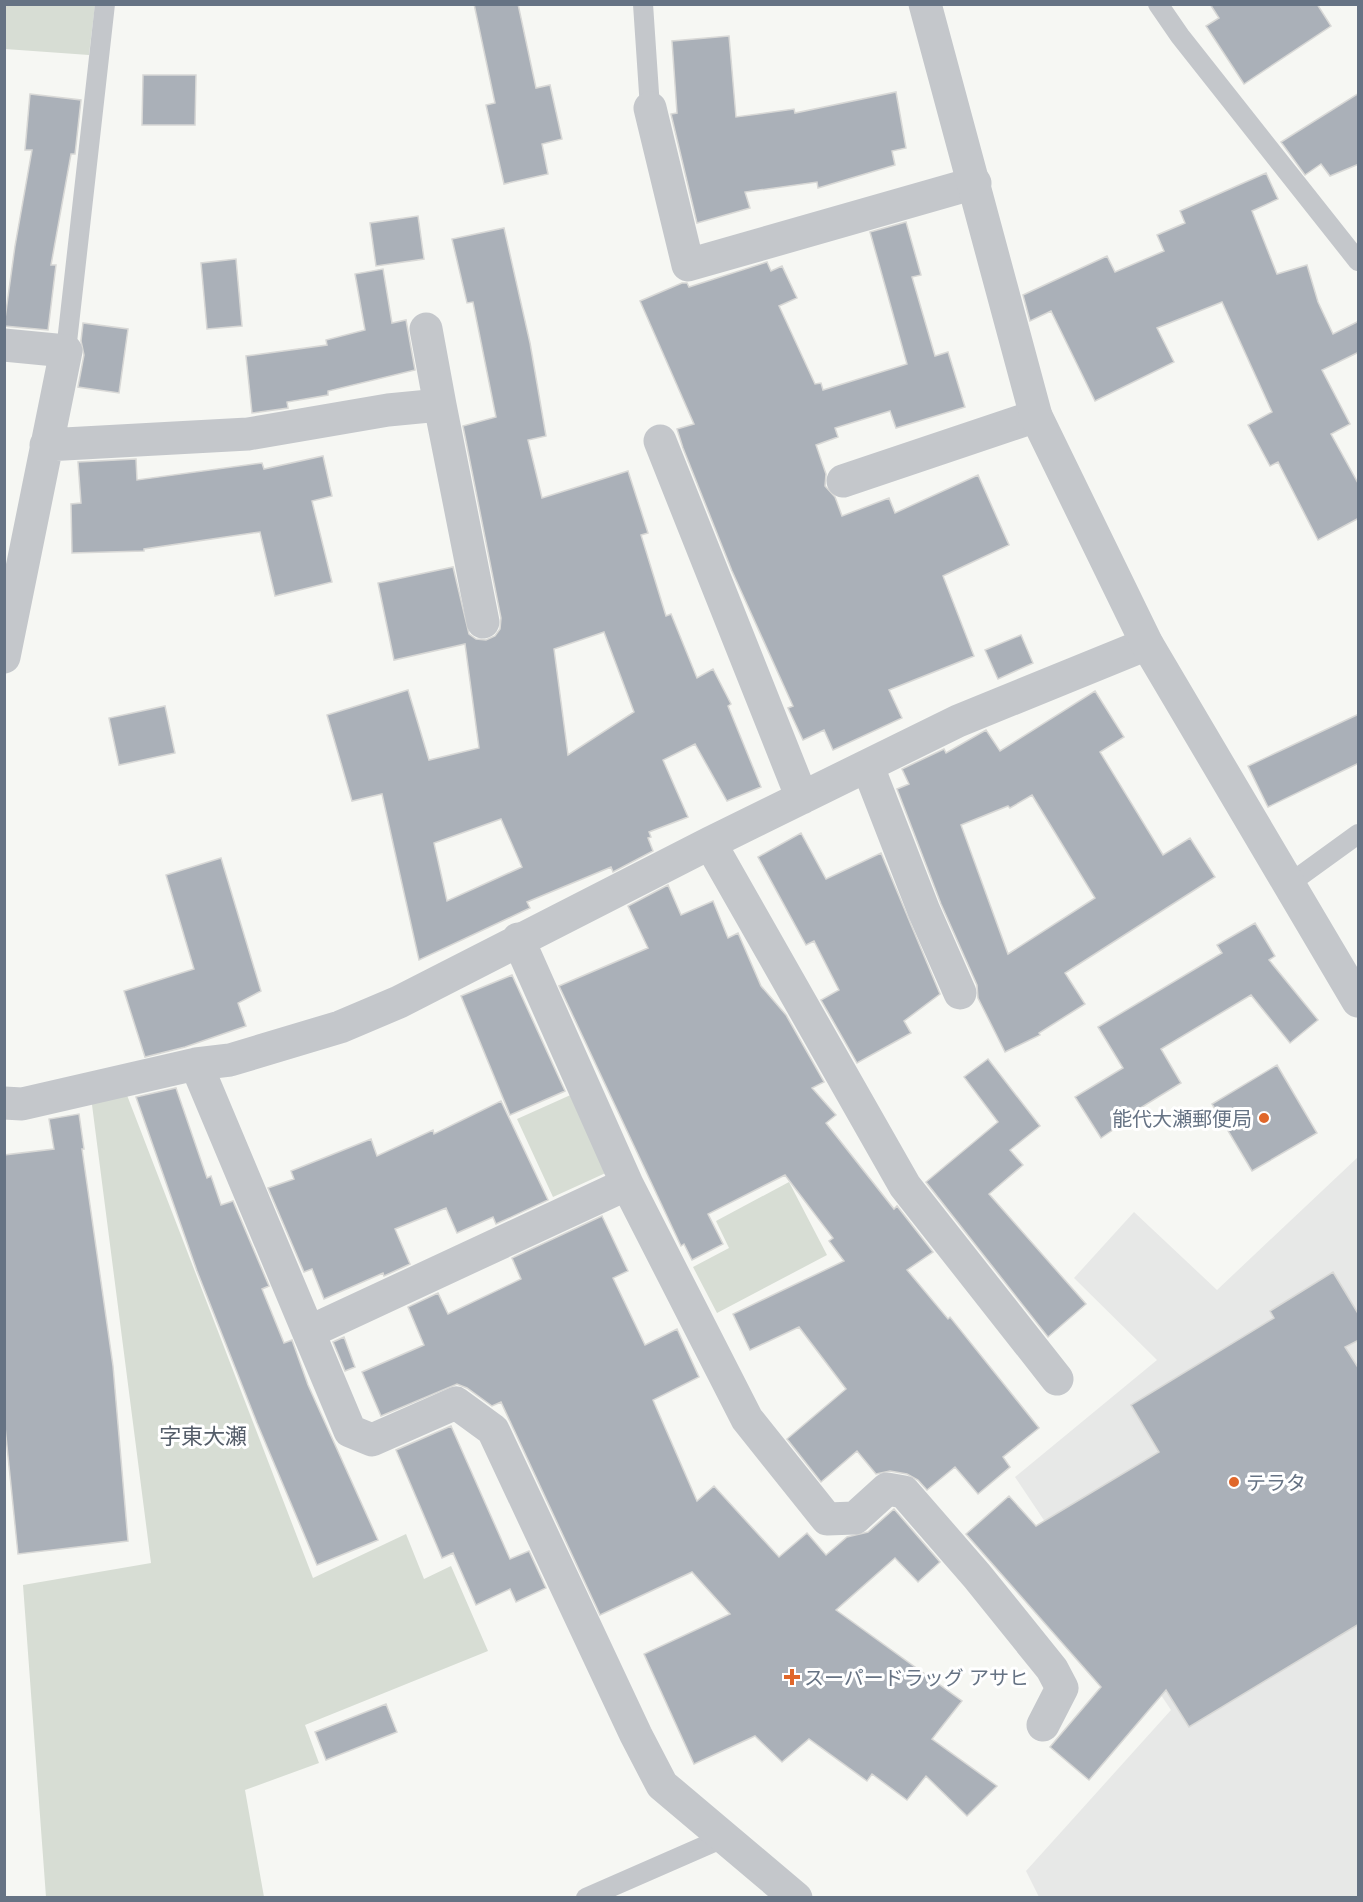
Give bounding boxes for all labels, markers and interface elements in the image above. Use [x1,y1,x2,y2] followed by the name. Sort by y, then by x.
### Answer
[1112,1105,1252,1132] place label: 能代大瀬郵便局
[1257,1111,1271,1125] marker: 能代大瀬郵便局
[159,1420,247,1450] district label: 字東大瀬
[1246,1469,1306,1496] place label: テラタ
[1227,1475,1241,1489] marker: テラタ
[804,1664,1029,1691] place label: スーパードラッグ アサヒ
[785,1670,799,1684] marker: スーパードラッグ アサヒ

